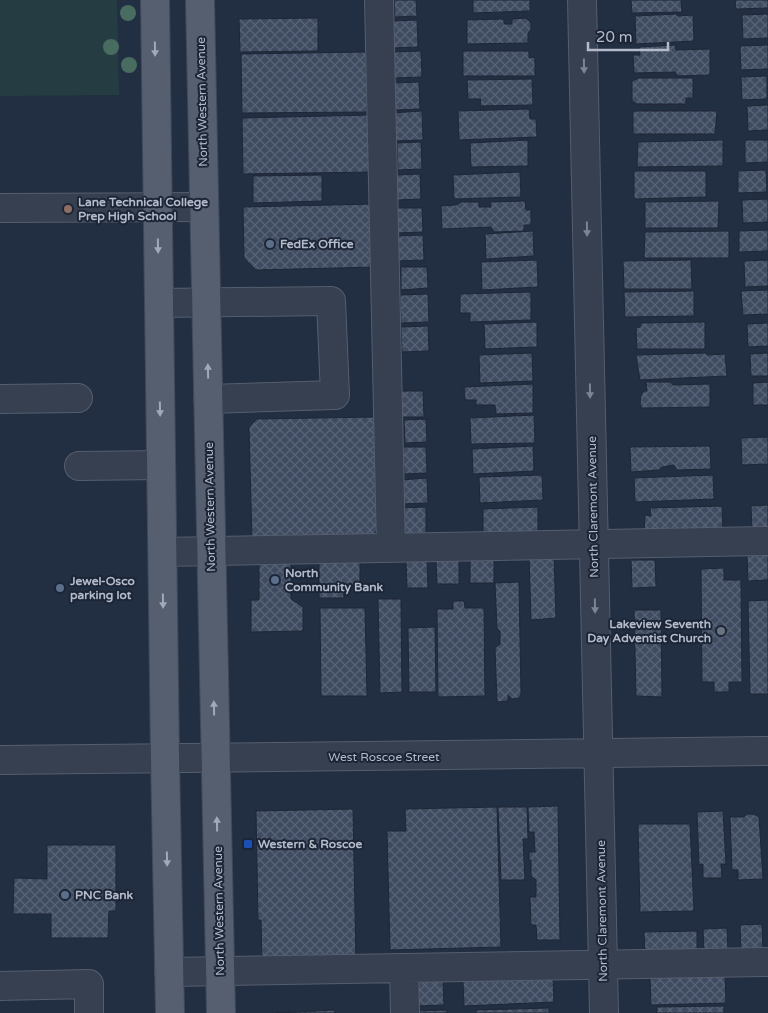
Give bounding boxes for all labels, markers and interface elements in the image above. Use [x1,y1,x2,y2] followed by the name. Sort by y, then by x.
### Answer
[588,20,668,52] scale bar
[596,28,633,46] text: 20 m
[194,37,210,167] street label: North Western Avenue
[152,41,160,57] one-way arrow
[580,58,588,74] one-way arrow
[78,195,208,224] place label: Lane Technical College Prep High School
[62,203,74,215] marker: Lane Technical College Prep High School
[583,221,591,237] one-way arrow
[280,237,354,251] place label: FedEx Office
[154,238,162,254] one-way arrow
[264,238,276,250] marker: FedEx Office
[203,362,211,378] one-way arrow
[587,383,595,399] one-way arrow
[156,401,164,417] one-way arrow
[585,436,601,578] street label: North Claremont Avenue
[202,442,218,572] street label: North Western Avenue
[285,566,383,595] place label: North Community Bank
[69,574,135,603] place label: Jewel-Osco parking lot
[269,574,281,586] marker: North Community Bank
[54,582,66,594] marker: Jewel-Osco parking lot
[159,593,167,609] one-way arrow
[591,598,599,614] one-way arrow
[587,617,711,646] place label: Lakeview Seventh Day Adventist Church
[715,625,727,637] marker: Lakeview Seventh Day Adventist Church
[210,700,218,716] one-way arrow
[328,750,440,764] street label: West Roscoe Street
[213,816,221,832] one-way arrow
[258,837,363,851] place label: Western & Roscoe
[242,838,254,850] marker: Western & Roscoe
[594,840,610,982] street label: North Claremont Avenue
[211,846,227,976] street label: North Western Avenue
[163,852,171,868] one-way arrow
[75,888,134,902] place label: PNC Bank
[59,889,71,901] marker: PNC Bank

